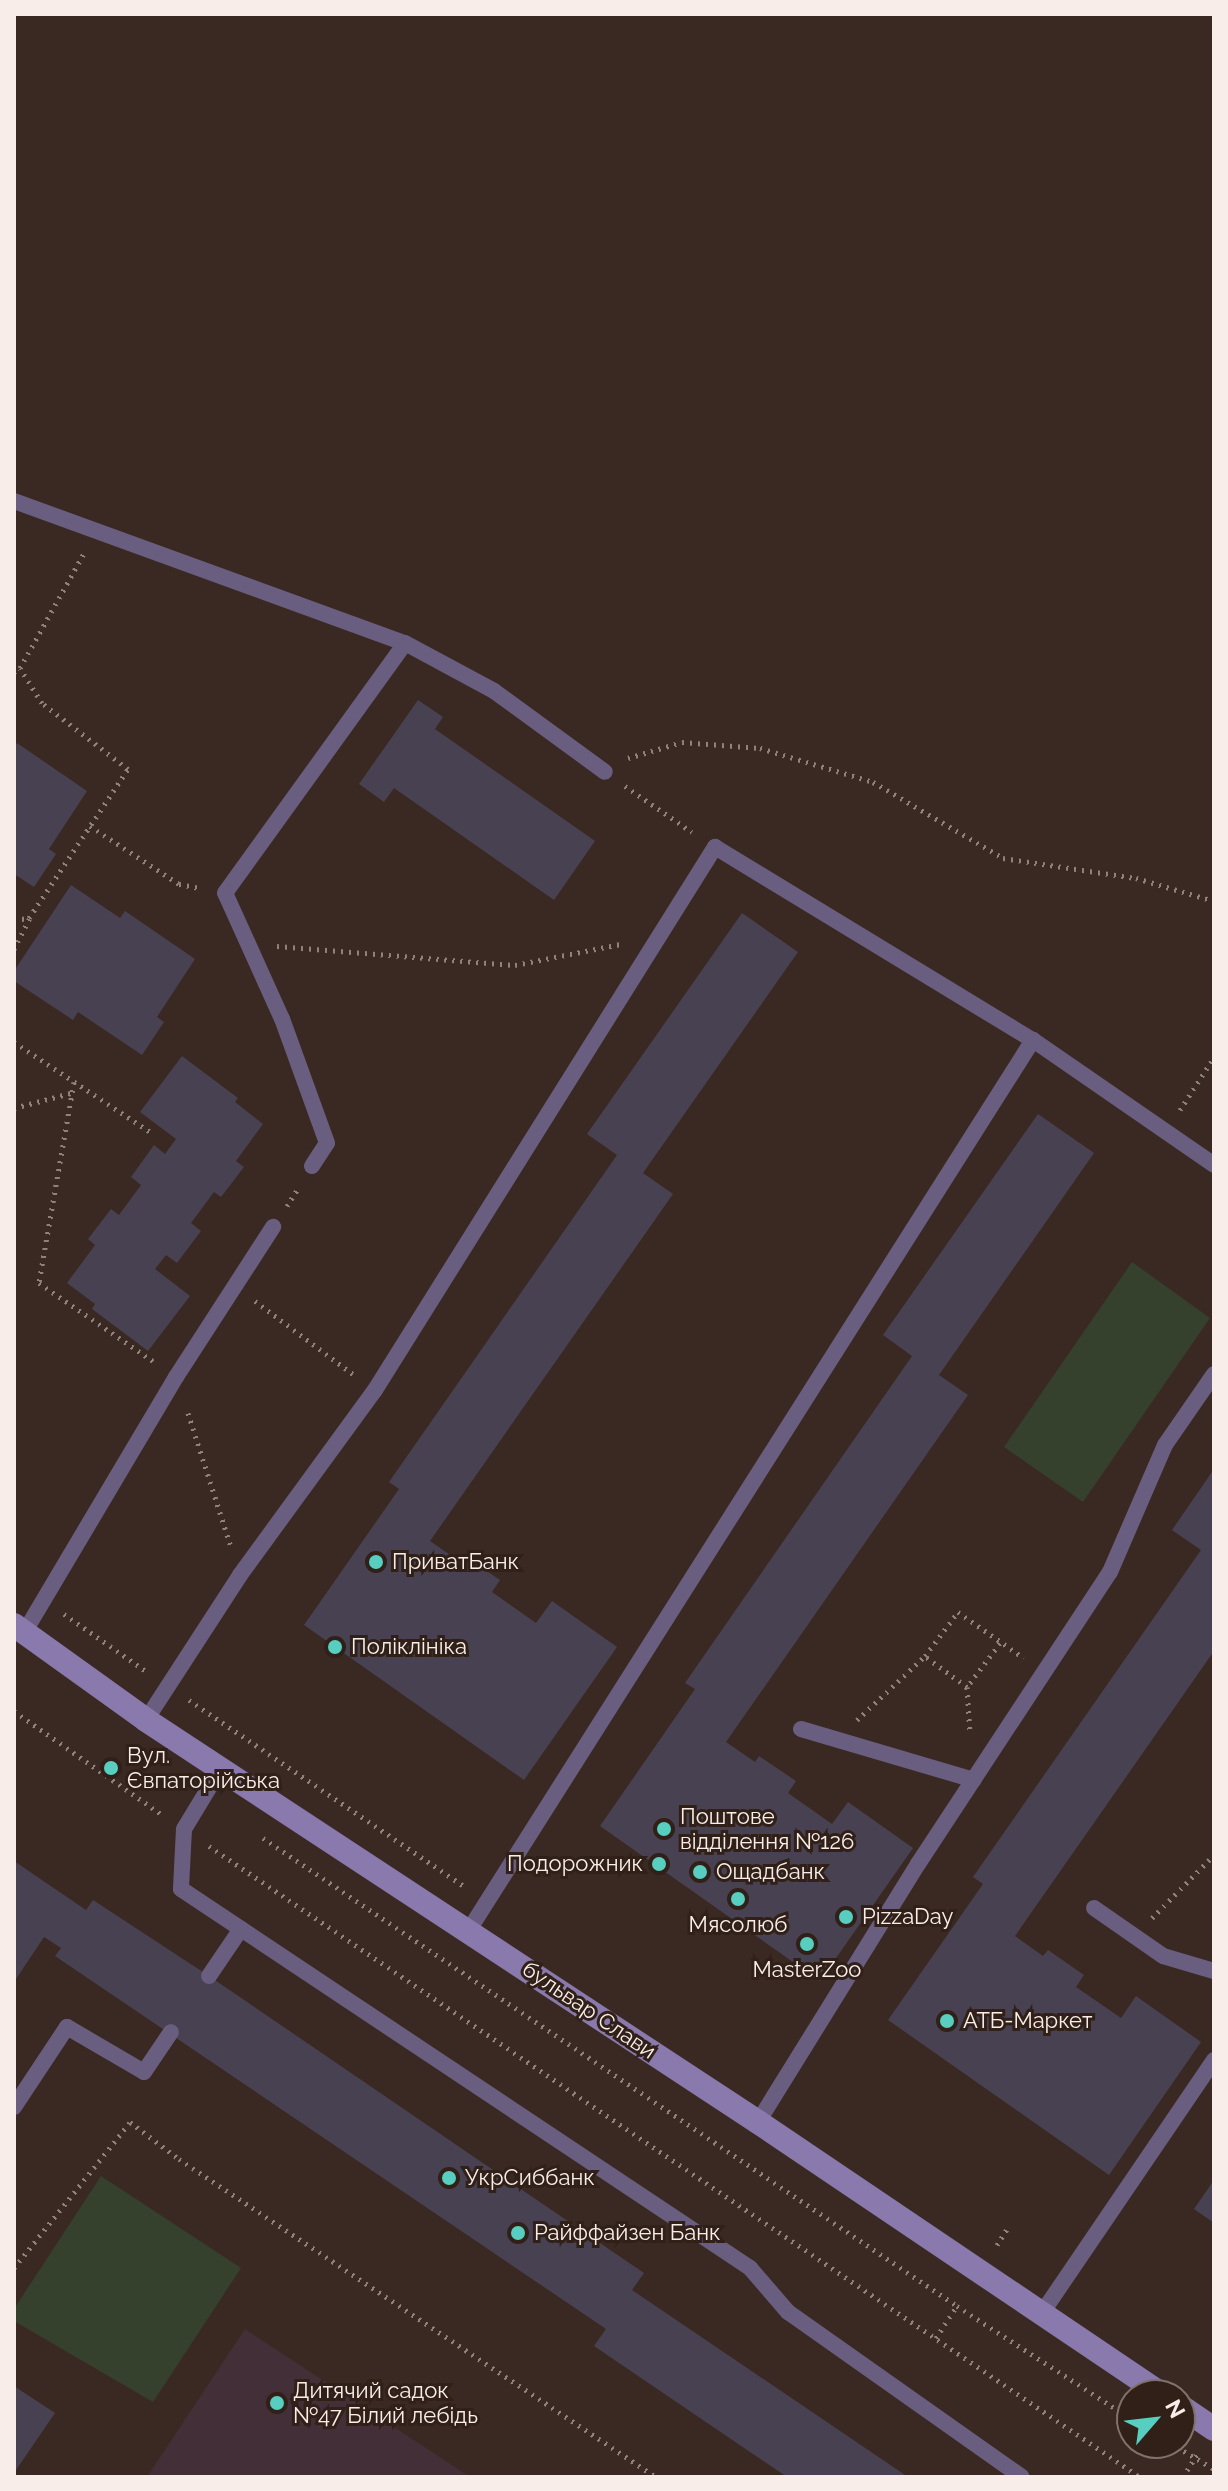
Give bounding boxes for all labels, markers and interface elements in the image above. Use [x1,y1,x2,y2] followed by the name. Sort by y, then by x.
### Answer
[392,1549,519,1575] place label: ПриватБанк
[367,1553,385,1571] marker: ПриватБанк
[351,1634,467,1660] place label: Поліклініка
[326,1638,344,1656] marker: Поліклініка
[127,1742,280,1794] place label: Вул. Євпаторійська
[102,1759,120,1777] marker: Вул. Євпаторійська
[680,1803,854,1854] place label: Поштове відділення №126
[655,1820,673,1838] marker: Поштове відділення №126
[507,1851,643,1877] place label: Подорожник
[650,1855,668,1873] marker: Подорожник
[716,1859,825,1885] place label: Ощадбанк
[691,1863,709,1881] marker: Ощадбанк
[729,1890,747,1908] marker: Мясолюб
[862,1904,953,1930] place label: PizzaDay
[837,1908,855,1926] marker: PizzaDay
[689,1912,787,1938] place label: Мясолюб
[798,1935,816,1953] marker: MasterZoo
[517,1956,661,2064] street label: бульвар Слави
[753,1957,861,1983] place label: MasterZoo
[963,2008,1092,2034] place label: АТБ-Маркет
[938,2012,956,2030] marker: АТБ-Маркет
[465,2165,595,2191] place label: УкрСиббанк
[440,2169,458,2187] marker: УкрСиббанк
[534,2220,720,2246] place label: Райффайзен Банк
[509,2224,527,2242] marker: Райффайзен Банк
[293,2377,478,2428] place label: Дитячий садок №47 Білий лебідь
[1116,2379,1196,2459] north arrow
[268,2394,286,2412] marker: Дитячий садок №47 Білий лебідь
[1160,2395,1191,2422] text: N

